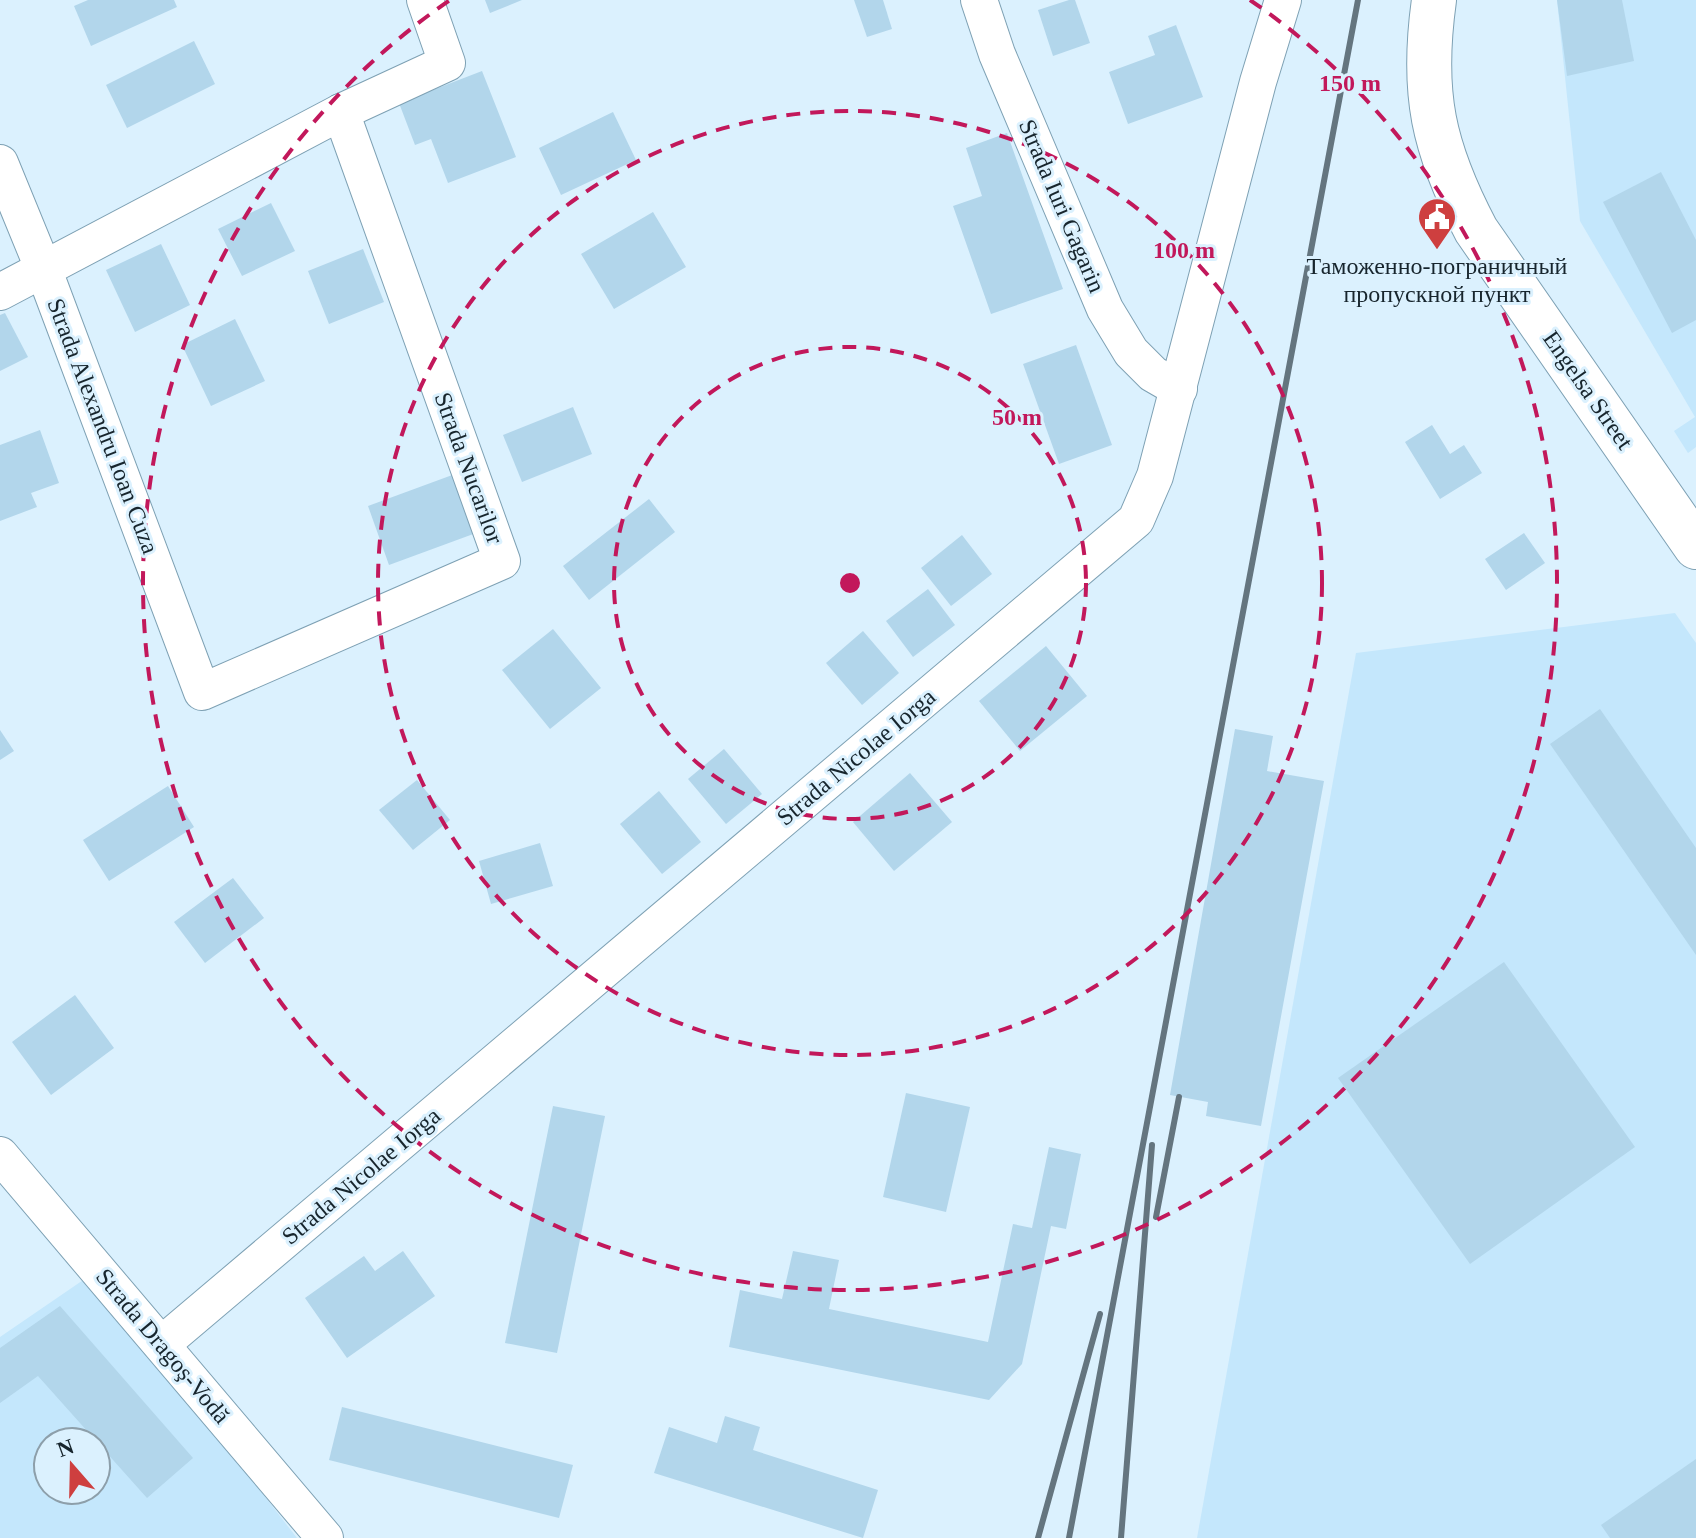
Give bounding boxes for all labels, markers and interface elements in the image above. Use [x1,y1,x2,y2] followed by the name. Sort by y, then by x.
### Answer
[1319,70,1381,96] text: 150 m
[1014,116,1110,296] street label: Strada Iuri Gagarin
[1416,196,1458,251] public building icon: Таможенно-пограничный пропускной пункт
[1153,237,1215,263] text: 100 m
[1307,253,1568,307] place label: Таможенно-пограничный пропускной пункт
[42,295,164,558] street label: Strada Alexandru Ioan Cuza
[1538,326,1638,454] street label: Engelsa Street
[430,389,508,547] street label: Strada Nucarilor
[992,404,1042,430] text: 50 m
[836,569,864,597] centre of rings
[772,683,941,831] street label: Strada Nicolae Iorga
[277,1102,446,1250] street label: Strada Nicolae Iorga
[91,1264,235,1429] street label: Strada Dragoş-Vodă
[32,1426,112,1506] north arrow
[54,1433,77,1462] text: N

